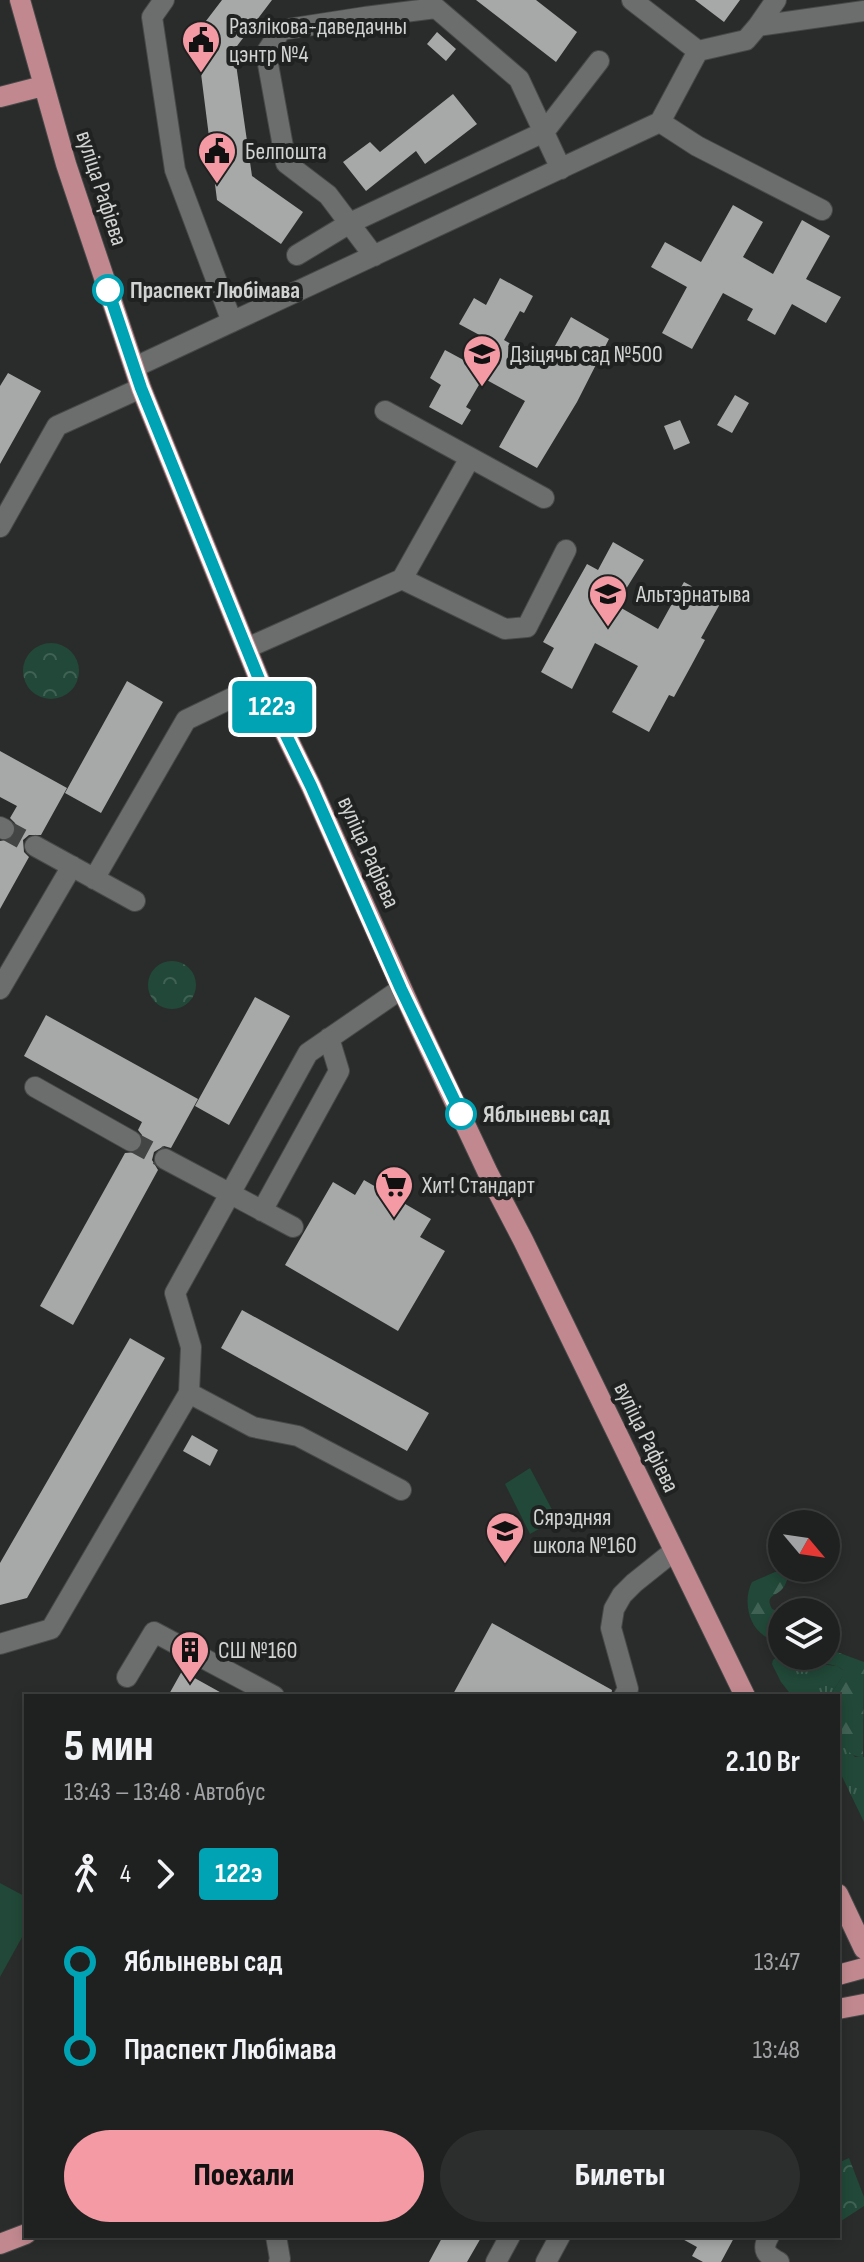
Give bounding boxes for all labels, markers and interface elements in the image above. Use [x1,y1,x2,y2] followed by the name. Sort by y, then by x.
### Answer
[229,12,407,69] place label: Разлікова-даведачны цэнтр №4
[180,19,222,74] public building icon: Разлікова-даведачны цэнтр №4
[69,127,134,249] street label: вуліца Рафіева
[196,130,238,185] public building icon: Белпошта
[245,137,327,166] place label: Белпошта
[93,275,123,305] marker: Праспект Любімава
[130,276,300,305] place label: Праспект Любімава
[461,333,503,388] school or university icon: Дзіцячы сад №500
[510,340,663,369] place label: Дзіцячы сад №500
[587,573,629,628] school or university icon: Альтэрнатыва
[635,580,751,609] place label: Альтэрнатыва
[216,681,328,733] line badge: 122э
[248,690,296,723] text: 122э
[331,792,406,912] street label: вуліца Рафіева
[446,1099,476,1129] marker: Яблыневы сад
[483,1100,610,1129] place label: Яблыневы сад
[373,1164,415,1219] supermarket icon: Хит! Стандарт
[421,1171,535,1200] place label: Хит! Стандарт
[607,1377,686,1497] street label: вуліца Рафіева
[533,1503,637,1560] place label: Сярэдняя школа №160
[484,1510,526,1565] school or university icon: Сярэдняя школа №160
[768,1510,840,1582] north arrow
[768,1510,840,1670] map controls
[768,1598,840,1670] button: layers
[169,1629,211,1684] building icon: СШ №160
[218,1636,298,1665] place label: СШ №160
[64,1720,153,1773] text: 5 мин
[725,1744,800,1780] text: 2.10 Br
[64,1777,266,1808] text: 13:43 – 13:48 · Автобус
[64,1852,108,1896] icon: walk
[143,1852,187,1896] icon: forward
[215,1857,262,1890] text: 122э
[120,1859,131,1890] text: 4
[124,1944,282,1980] text: Яблыневы сад
[754,1947,800,1978] text: 13:47
[124,2032,336,2068] text: Праспект Любімава
[753,2035,800,2066] text: 13:48
[64,2130,424,2222] button: Поехали
[440,2130,800,2222] button: Билеты

